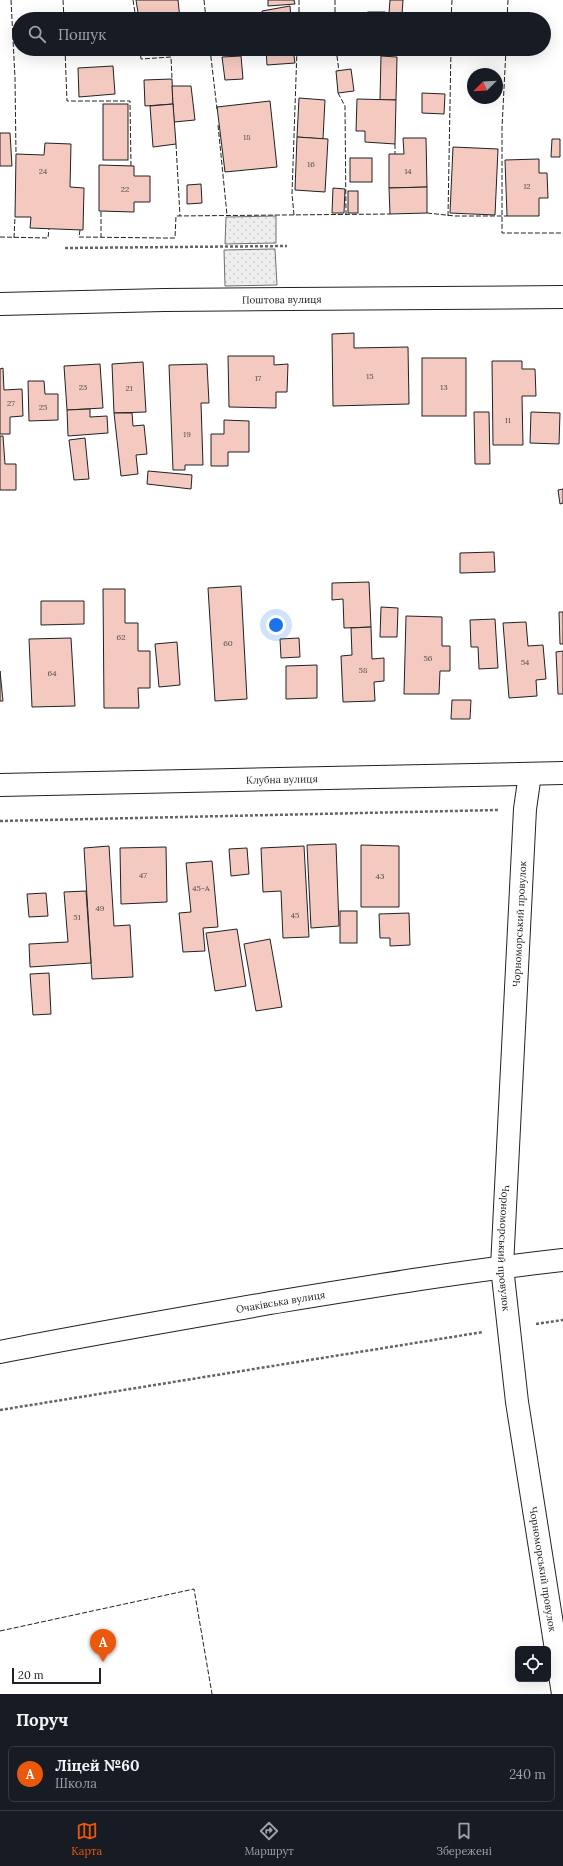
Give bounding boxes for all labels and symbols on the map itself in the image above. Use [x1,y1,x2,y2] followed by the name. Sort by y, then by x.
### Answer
[467,68,503,104] north arrow
[243,132,251,142] house number: 18
[307,159,315,169] house number: 16
[39,166,48,176] house number: 24
[404,166,412,176] house number: 14
[523,181,531,191] house number: 12
[121,184,129,194] house number: 22
[242,293,322,306] street label: Поштова вулиця
[366,371,374,381] house number: 15
[255,373,262,383] house number: 17
[79,382,88,392] house number: 23
[440,382,448,392] house number: 13
[125,383,133,393] house number: 21
[7,398,15,408] house number: 27
[39,402,47,412] house number: 25
[505,415,511,425] house number: 11
[183,429,191,439] house number: 19
[266,615,286,635] your location
[117,632,125,642] house number: 62
[223,638,233,648] house number: 60
[424,653,433,663] house number: 56
[521,657,530,667] house number: 54
[359,665,368,675] house number: 58
[48,668,57,678] house number: 64
[246,772,318,787] street label: Клубна вулиця
[510,860,529,987] street label: Чорноморський провулок
[139,870,147,880] house number: 47
[376,871,385,881] house number: 43
[192,883,211,893] house number: 45-А
[96,903,105,913] house number: 49
[291,910,299,920] house number: 45
[73,912,81,922] house number: 51
[495,1185,513,1313] street label: Чорноморський провулок
[235,1288,326,1316] street label: Очаківська вулиця
[527,1506,559,1633] street label: Чорноморський провулок
[90,1629,116,1662] pin: A
[12,1666,101,1685] scale bar

